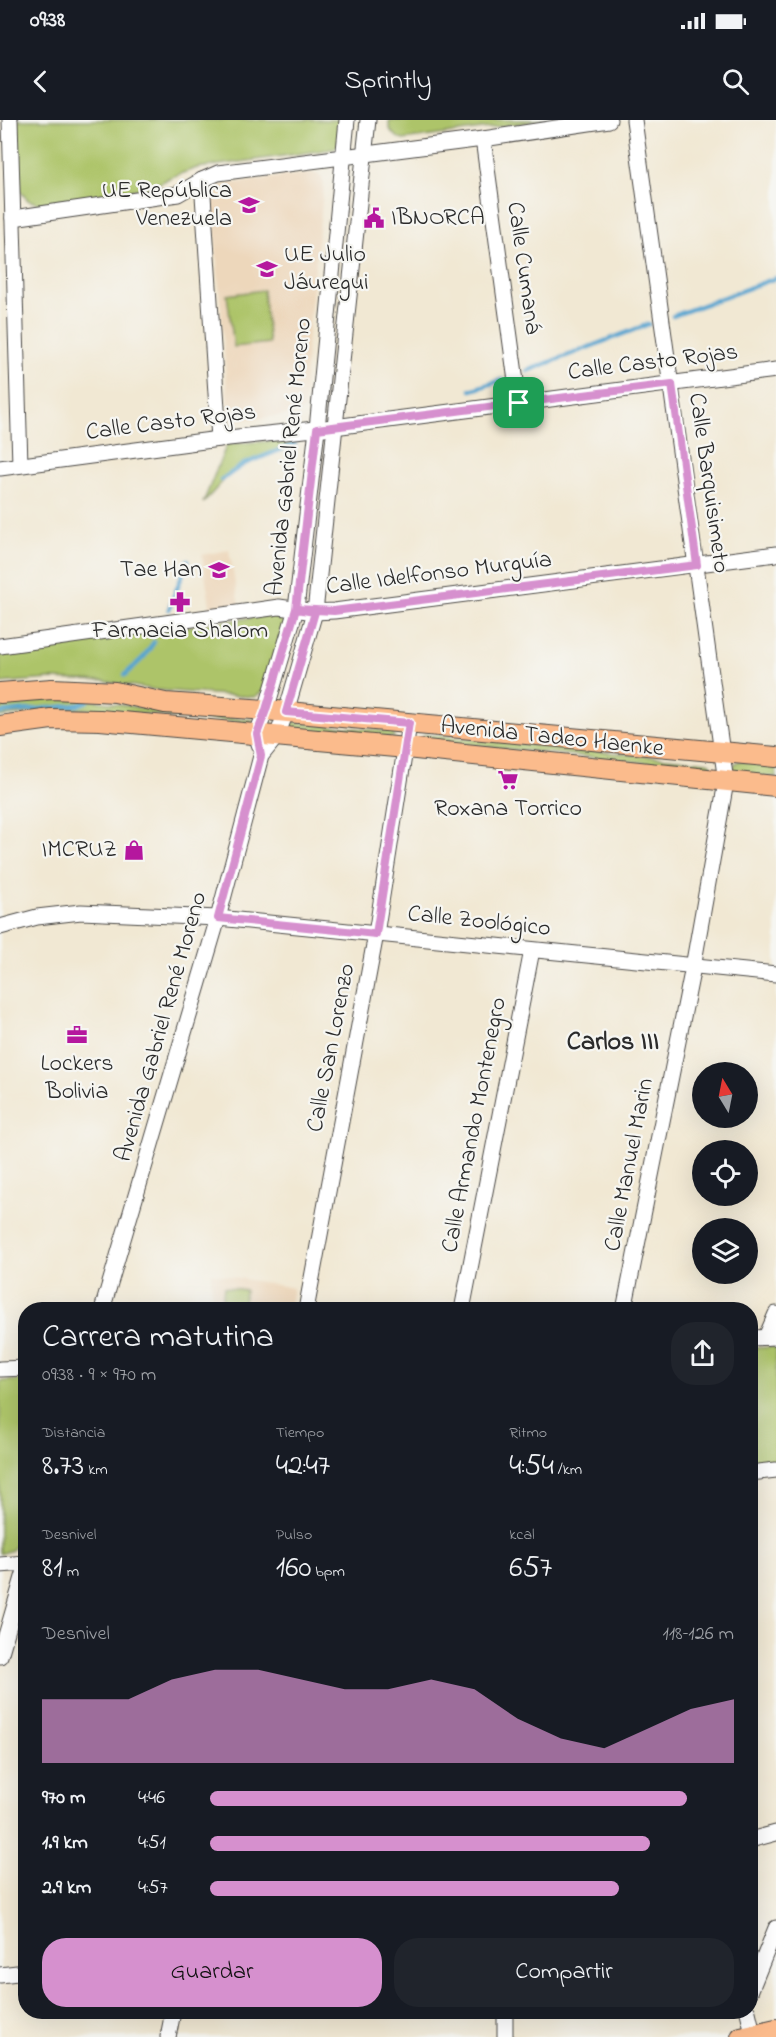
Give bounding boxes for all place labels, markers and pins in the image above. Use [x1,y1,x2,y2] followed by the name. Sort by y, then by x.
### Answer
[102,174,232,237] place label: UE República Venezuela
[237,193,261,217] school or university icon: UE República Venezuela
[391,201,485,236] place label: IBNORCA
[362,206,386,230] public building icon: IBNORCA
[284,238,368,301] place label: UE Julio Jáuregui
[255,257,279,281] school or university icon: UE Julio Jáuregui
[493,377,544,428] pin
[120,553,202,588] place label: Tae Han
[207,558,231,582] school or university icon: Tae Han
[168,590,192,614] pharmacy icon: Farmacia Shalom
[91,614,268,649] place label: Farmacia Shalom
[496,768,520,792] supermarket icon: Roxana Torrico
[434,792,582,827] place label: Roxana Torrico
[42,833,117,868] place label: IMCRUZ
[122,838,146,862] shop icon: IMCRUZ
[65,1023,89,1047] office icon: Lockers Bolivia
[41,1047,113,1110] place label: Lockers Bolivia

